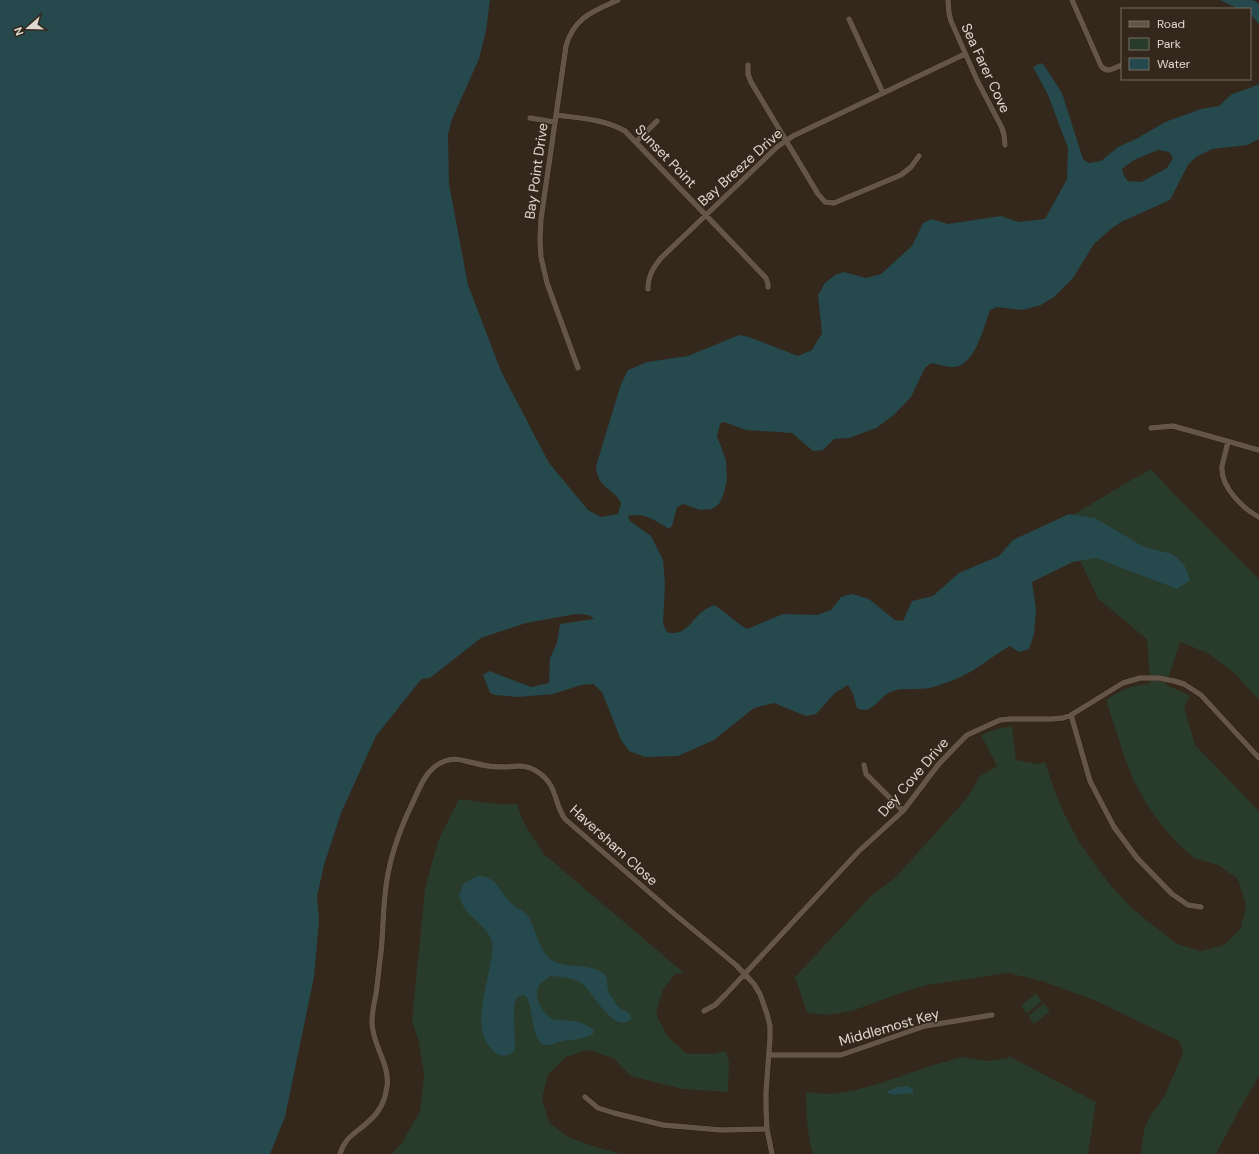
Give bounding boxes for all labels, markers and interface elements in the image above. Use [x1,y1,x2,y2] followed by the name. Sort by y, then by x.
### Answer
[8,8,48,48] north arrow
[1121,8,1251,80] legend
[1157,16,1185,32] text: Road
[957,20,1015,116] street label: Sea Farer Cove
[11,25,27,38] text: N
[1157,36,1181,52] text: Park
[1157,56,1191,72] text: Water
[631,121,701,191] street label: Sunset Point
[520,122,552,220] street label: Bay Point Drive
[694,124,786,210] street label: Bay Breeze Drive
[874,734,952,820] street label: Dey Cove Drive
[566,801,662,889] street label: Haversham Close
[837,1004,941,1050] street label: Middlemost Key

